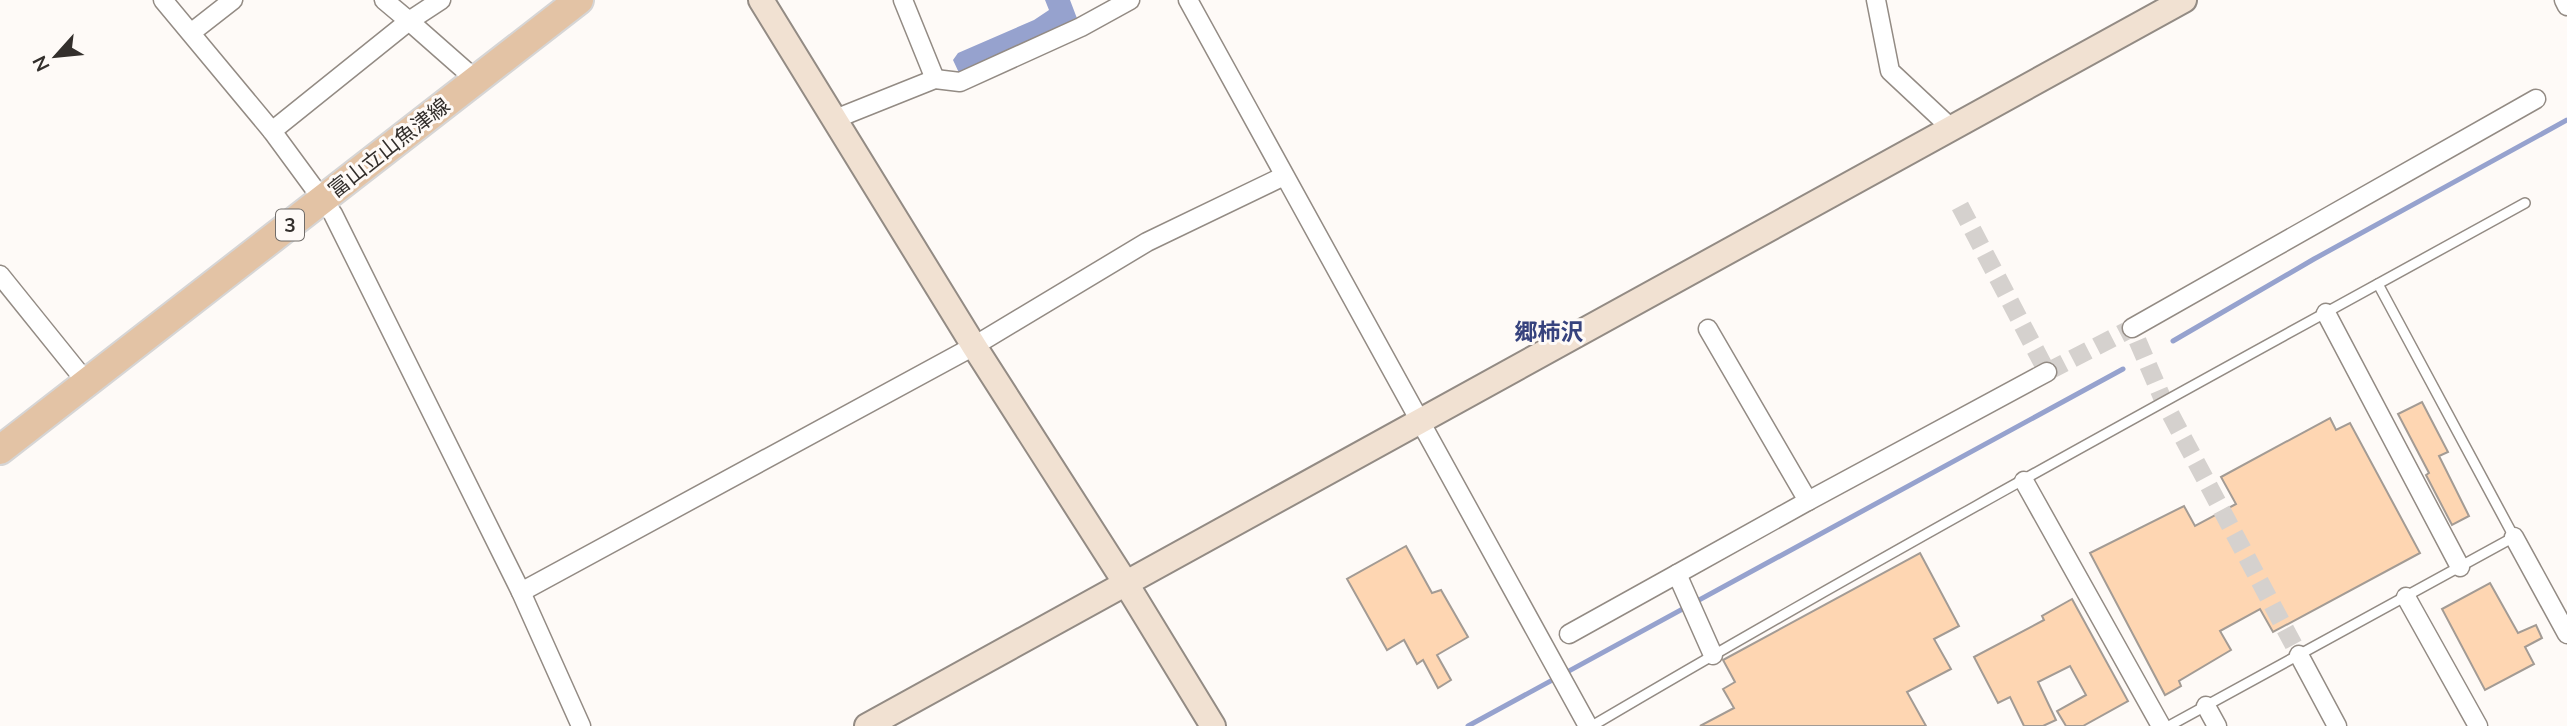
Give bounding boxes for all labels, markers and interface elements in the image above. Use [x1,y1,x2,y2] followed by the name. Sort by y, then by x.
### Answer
[21,21,91,91] north arrow
[27,52,55,76] text: N
[322,92,454,203] street label: 富山立山魚津線
[276,210,304,241] road number: 3
[1515,317,1584,346] district label: 郷柿沢

